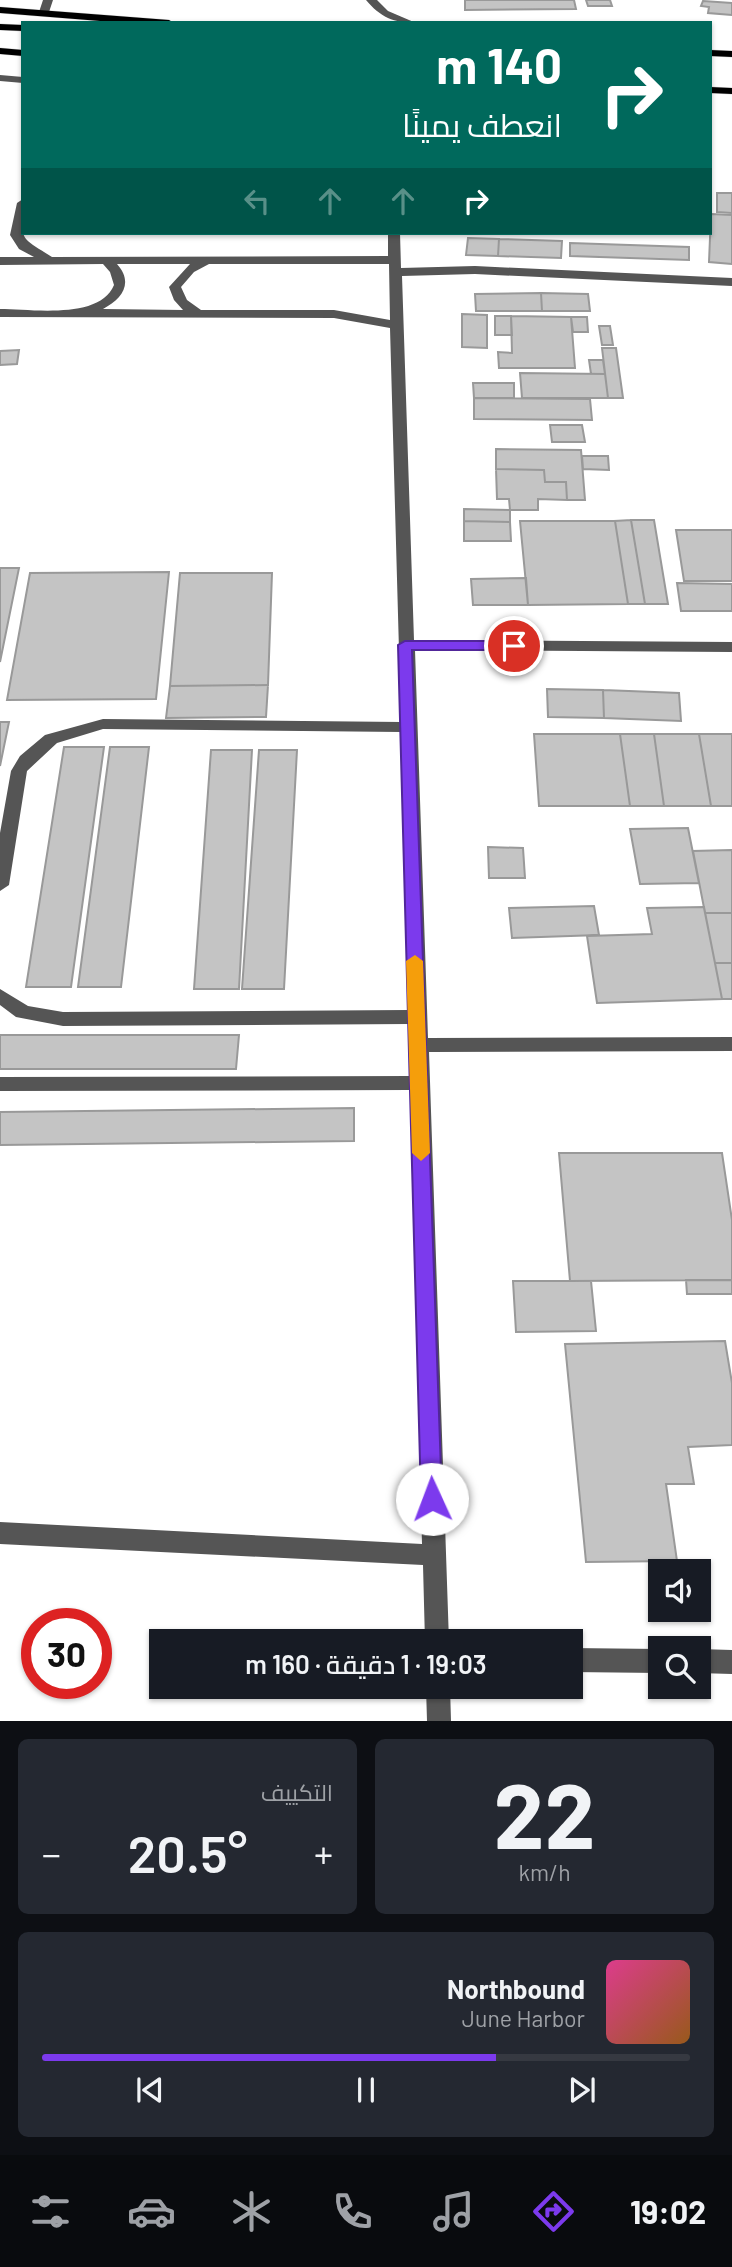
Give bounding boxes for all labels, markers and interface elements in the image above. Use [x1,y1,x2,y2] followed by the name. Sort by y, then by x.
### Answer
[436,35,562,94] text: 140 m
[586,49,677,140] icon: right
[402,105,562,143] text: انعطف يمينًا
[238,182,276,220] icon: left
[311,182,349,220] icon: ahead
[384,182,422,220] icon: ahead
[457,182,495,220] icon: right
[484,616,544,676] pin
[495,627,533,665] icon: arrive
[395,1462,469,1536] position arrow
[648,1559,711,1699] map controls
[648,1559,711,1622] button: sound
[21,1608,112,1699] speed limit sign: 30
[648,1636,711,1699] button: search
[245,1648,487,1679] text: 19:03 · 1 دقيقة · 160 m
[494,1758,595,1867] text: 22
[261,1778,333,1806] text: التكييف
[128,1821,247,1883] text: 20.5°
[42,1830,61,1876] text: −
[314,1830,333,1876] text: +
[518,1858,571,1886] text: km/h
[447,1973,585,2004] text: Northbound
[462,2004,585,2032] text: June Harbor
[131,2071,169,2109] icon: previous
[347,2071,385,2109] icon: pause
[563,2071,601,2109] icon: next
[26,2187,75,2236] icon: filters
[127,2187,176,2236] icon: car
[227,2187,276,2236] icon: climate
[328,2187,377,2236] icon: phone
[429,2187,478,2236] icon: music
[529,2187,578,2236] icon: directions
[630,2192,706,2230] text: 19:02

